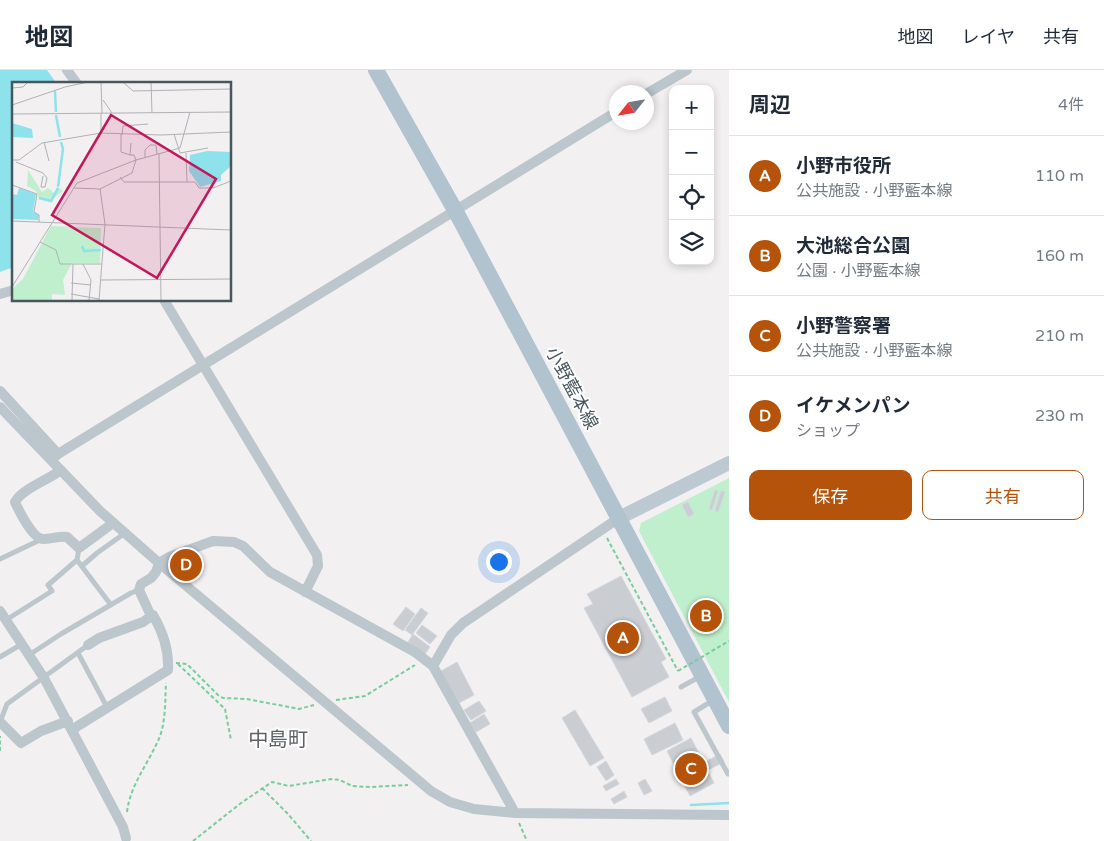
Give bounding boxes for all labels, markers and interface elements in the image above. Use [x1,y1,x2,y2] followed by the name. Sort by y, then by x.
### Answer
[25,23,73,52] text: 地図
[898,26,934,48] text: 地図
[962,26,1015,48] text: レイヤ
[1043,26,1079,48] text: 共有
[12,82,231,301] inset map
[609,85,654,130] north arrow
[669,85,714,265] map controls
[669,85,714,130] button: +
[749,93,791,118] text: 周辺
[1058,95,1084,115] text: 4件
[669,130,714,175] button: −
[796,155,891,177] text: 小野市役所
[759,166,771,186] text: A
[1035,166,1084,186] text: 110 m
[669,175,714,220] button: locate
[796,181,952,201] text: 公共施設 · 小野藍本線
[669,220,714,265] button: layers
[796,235,910,257] text: 大池総合公園
[759,246,771,266] text: B
[1035,246,1084,266] text: 160 m
[796,261,920,281] text: 公園 · 小野藍本線
[796,315,891,337] text: 小野警察署
[759,326,771,346] text: C
[1035,326,1084,346] text: 210 m
[796,341,952,361] text: 公共施設 · 小野藍本線
[541,343,603,433] street label: 小野藍本線
[796,395,910,417] text: イケメンパン
[759,406,771,426] text: D
[1035,406,1084,426] text: 230 m
[796,421,860,441] text: ショップ
[749,470,912,520] button: 保存
[922,470,1084,520] button: 共有
[170,546,202,584] pin: D
[486,549,512,575] your location
[690,597,722,635] pin: B
[607,619,639,657] pin: A
[248,728,308,752] district label: 中島町
[675,750,707,788] pin: C

